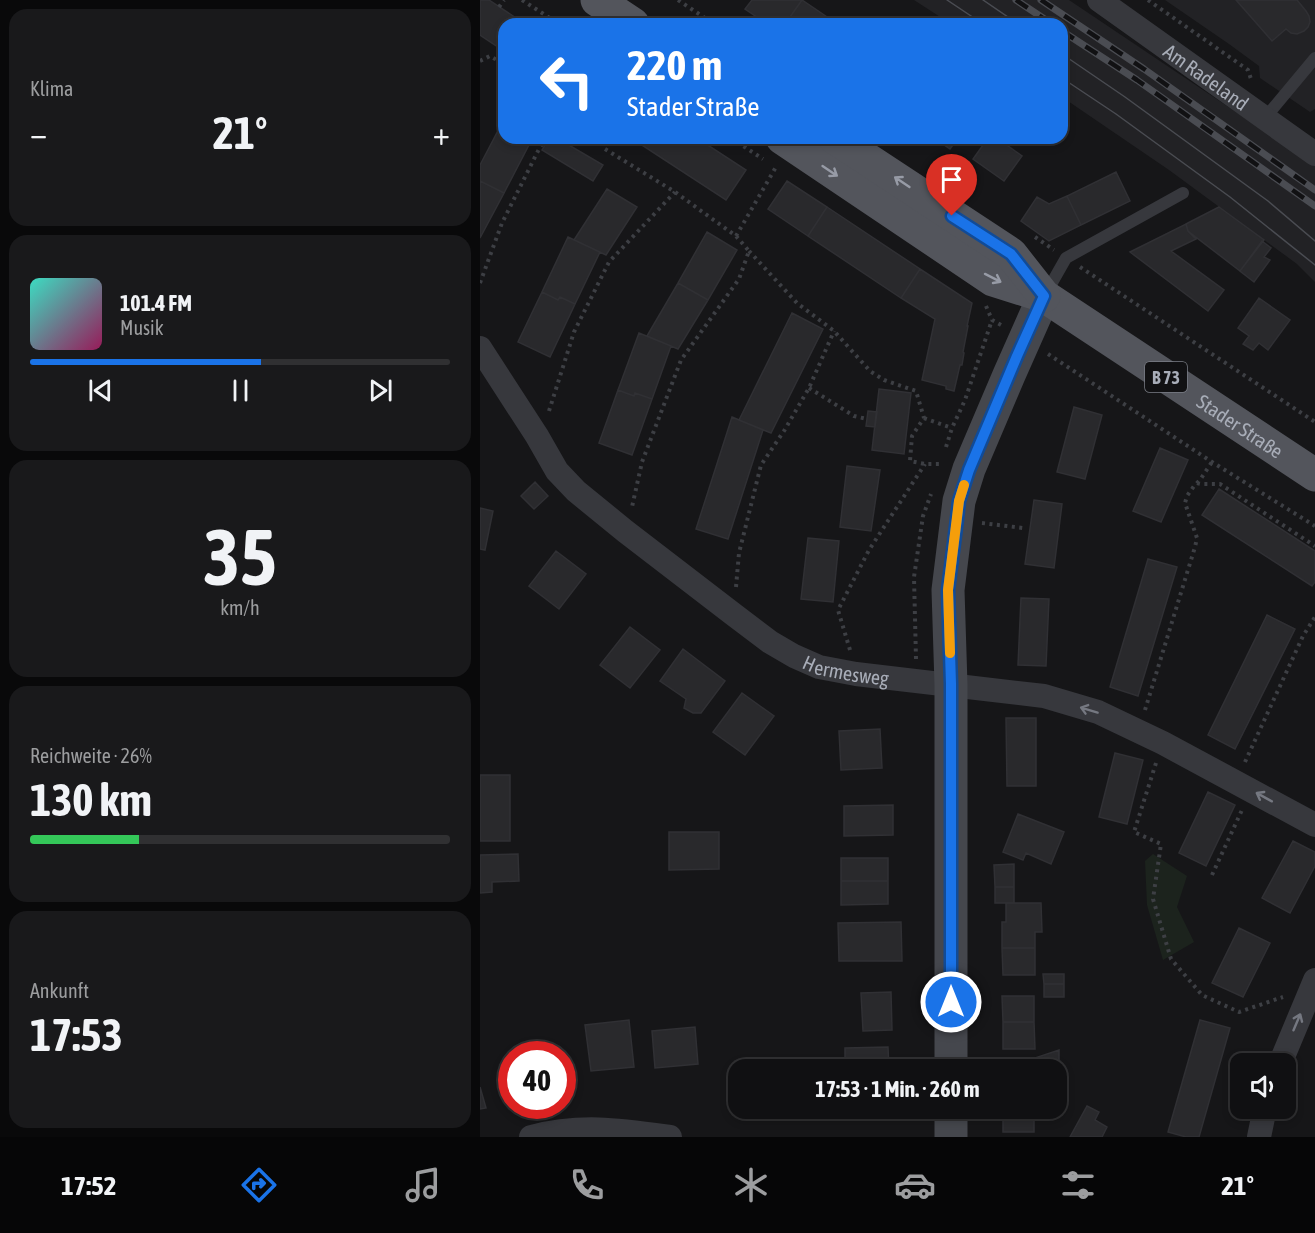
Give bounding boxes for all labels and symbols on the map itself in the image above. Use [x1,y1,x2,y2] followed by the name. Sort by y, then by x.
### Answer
[1160,39,1253,115] street label: Am Radeland
[926,154,977,216] pin
[822,164,839,177] one-way arrow
[894,176,911,188] one-way arrow
[984,272,1001,284] one-way arrow
[1145,362,1187,392] road number: B 73
[1193,389,1288,462] street label: Stader Straße
[800,650,890,689] street label: Hermesweg
[1080,704,1099,715] one-way arrow
[1256,791,1273,803] one-way arrow
[919,970,983,1034] position arrow
[1292,1013,1303,1031] one-way arrow
[498,1041,576,1119] speed limit sign: 40

